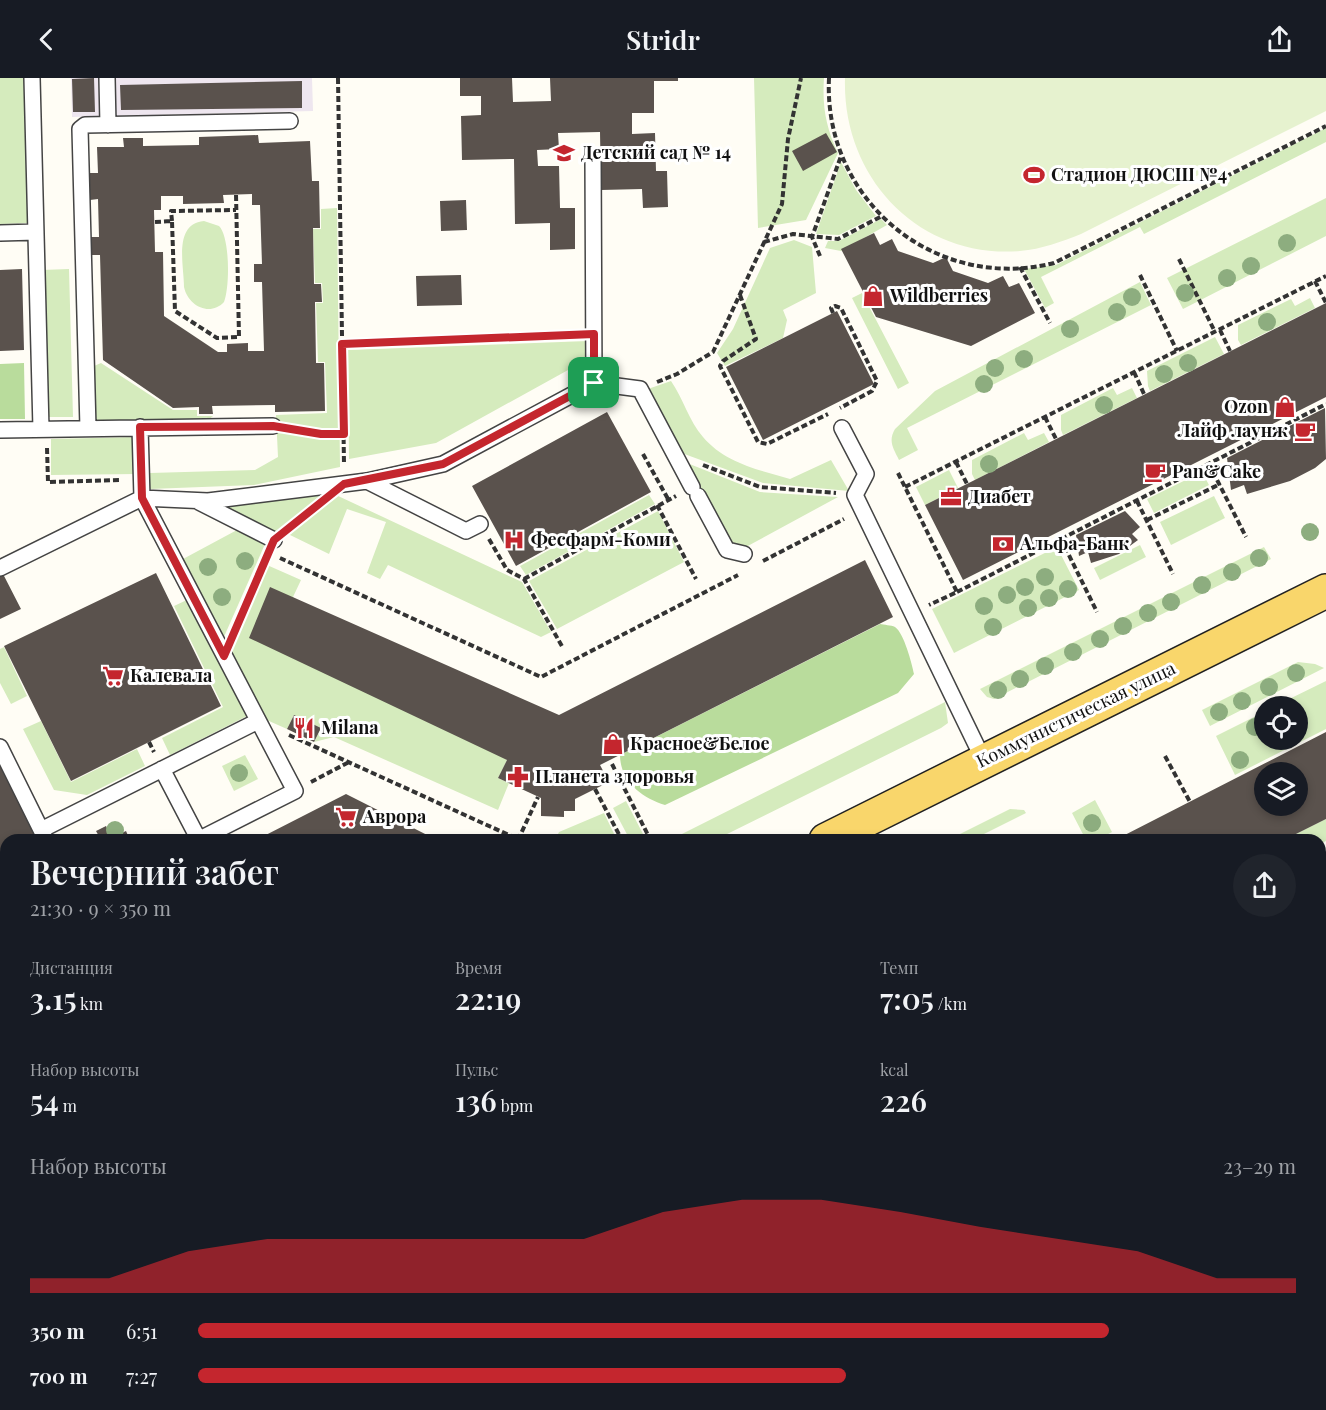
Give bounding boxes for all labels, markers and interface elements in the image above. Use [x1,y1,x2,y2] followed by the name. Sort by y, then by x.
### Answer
[626,21,700,57] text: Stridr
[30,23,63,56] icon: back
[1263,23,1296,56] icon: share
[581,140,731,164] place label: Детский сад № 14
[552,141,576,165] school or university icon: Детский сад № 14
[1051,162,1227,186] place label: Стадион ДЮСШ №4
[1022,163,1046,187] sports icon: Стадион ДЮСШ №4
[889,283,988,307] place label: Wildberries
[861,284,885,308] shop icon: Wildberries
[568,357,619,408] pin
[577,366,610,399] icon: arrive
[1224,394,1268,418] place label: Ozon
[1273,395,1297,419] shop icon: Ozon
[1177,418,1288,442] place label: Лайф лаунж
[1293,419,1317,443] cafe icon: Лайф лаунж
[1172,459,1261,483] place label: Pan&Cake
[1143,460,1167,484] cafe icon: Pan&Cake
[968,484,1031,508] place label: Диабет
[939,485,963,509] office icon: Диабет
[531,527,671,551] place label: Фесфарм-Коми
[502,528,526,552] hospital icon: Фесфарм-Коми
[1019,531,1129,555] place label: Альфа-Банк
[991,532,1015,556] bank icon: Альфа-Банк
[972,655,1179,773] street label: Коммунистическая улица
[130,663,213,687] place label: Калевала
[101,664,125,688] supermarket icon: Калевала
[1254,696,1308,816] map controls
[1254,696,1308,750] button: locate
[321,715,379,739] place label: Milana
[292,716,316,740] restaurant icon: Milana
[630,731,770,755] place label: Красное&Белое
[601,732,625,756] shop icon: Красное&Белое
[1254,762,1308,816] button: layers
[535,764,694,788] place label: Планета здоровья
[506,765,530,789] pharmacy icon: Планета здоровья
[362,804,427,828] place label: Аврора
[334,805,358,829] supermarket icon: Аврора
[30,849,279,893] text: Вечерний забег
[1233,854,1296,917] button: share
[30,894,171,921] text: 21:30 · 9 × 350 m
[30,957,113,978] text: Дистанция
[455,957,502,978] text: Время
[880,957,918,978] text: Темп
[30,978,77,1018] text: 3.15
[455,978,522,1018] text: 22:19
[880,978,934,1018] text: 7:05
[77,993,103,1014] text: km
[934,993,967,1014] text: /km
[30,1059,139,1080] text: Набор высоты
[455,1059,498,1080] text: Пульс
[880,1059,909,1080] text: kcal
[30,1080,59,1120] text: 54
[455,1080,497,1120] text: 136
[880,1080,927,1120] text: 226
[59,1095,77,1116] text: m
[497,1095,533,1116] text: bpm
[30,1152,167,1179] text: Набор высоты
[1223,1152,1296,1179] text: 23–29 m
[30,1317,85,1344] text: 350 m
[126,1317,157,1344] text: 6:51
[30,1362,88,1389] text: 700 m
[126,1362,157,1389] text: 7:27

